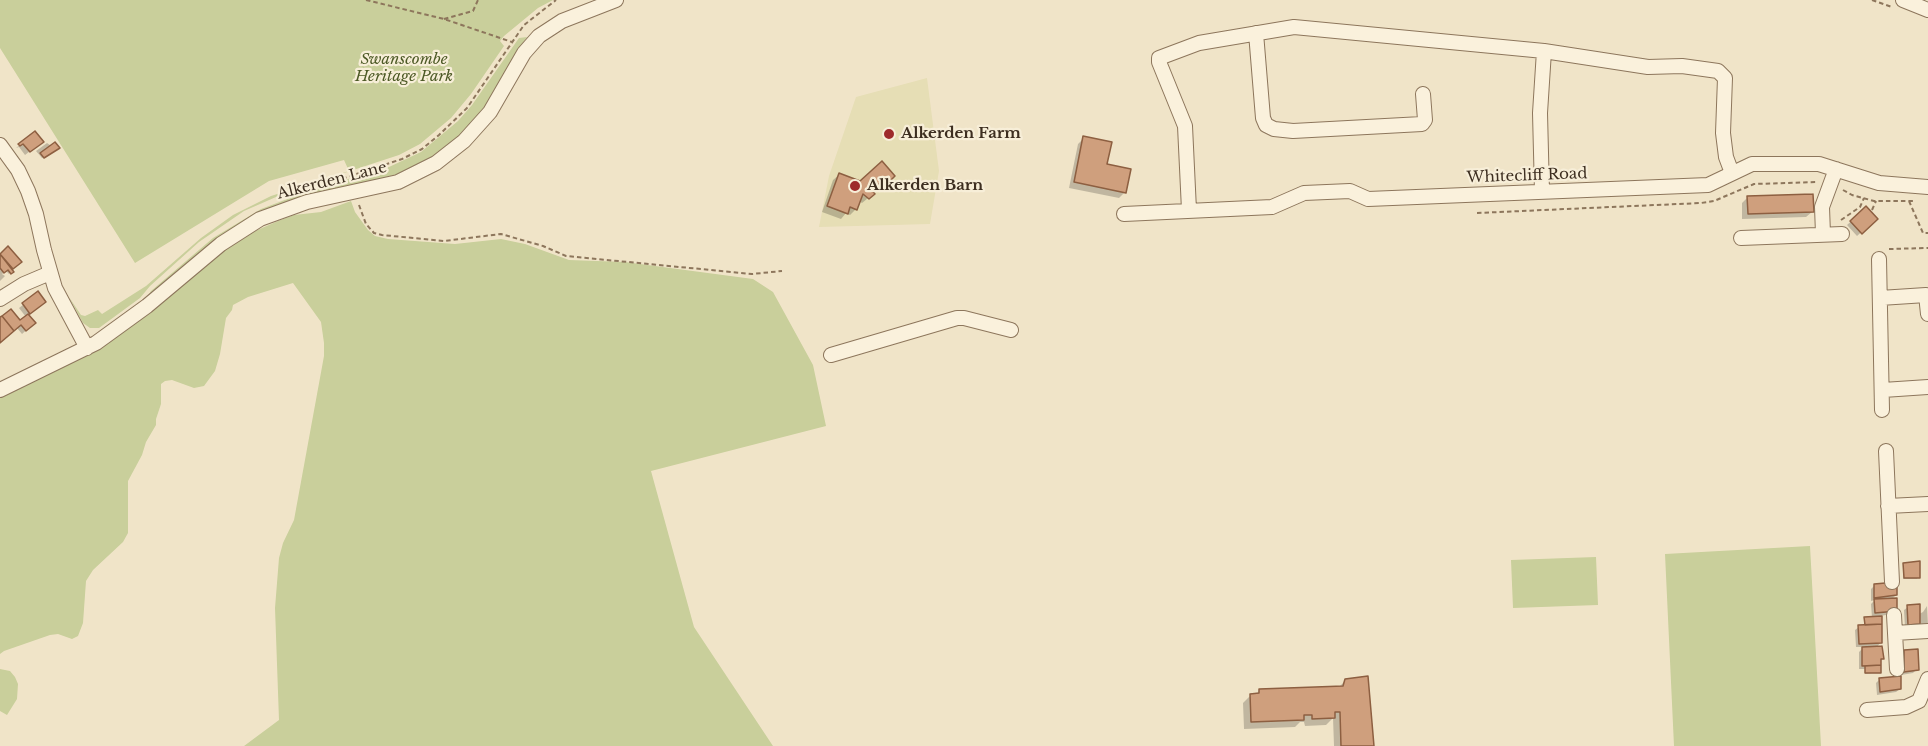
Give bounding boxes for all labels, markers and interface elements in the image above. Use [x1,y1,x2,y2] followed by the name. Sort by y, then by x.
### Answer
[355,51,453,86] park label: Swanscombe Heritage Park
[901,125,1021,143] place label: Alkerden Farm
[882,127,896,141] marker: Alkerden Farm
[275,159,389,203] street label: Alkerden Lane
[1466,165,1588,187] street label: Whitecliff Road
[867,177,983,195] place label: Alkerden Barn
[848,179,862,193] marker: Alkerden Barn

